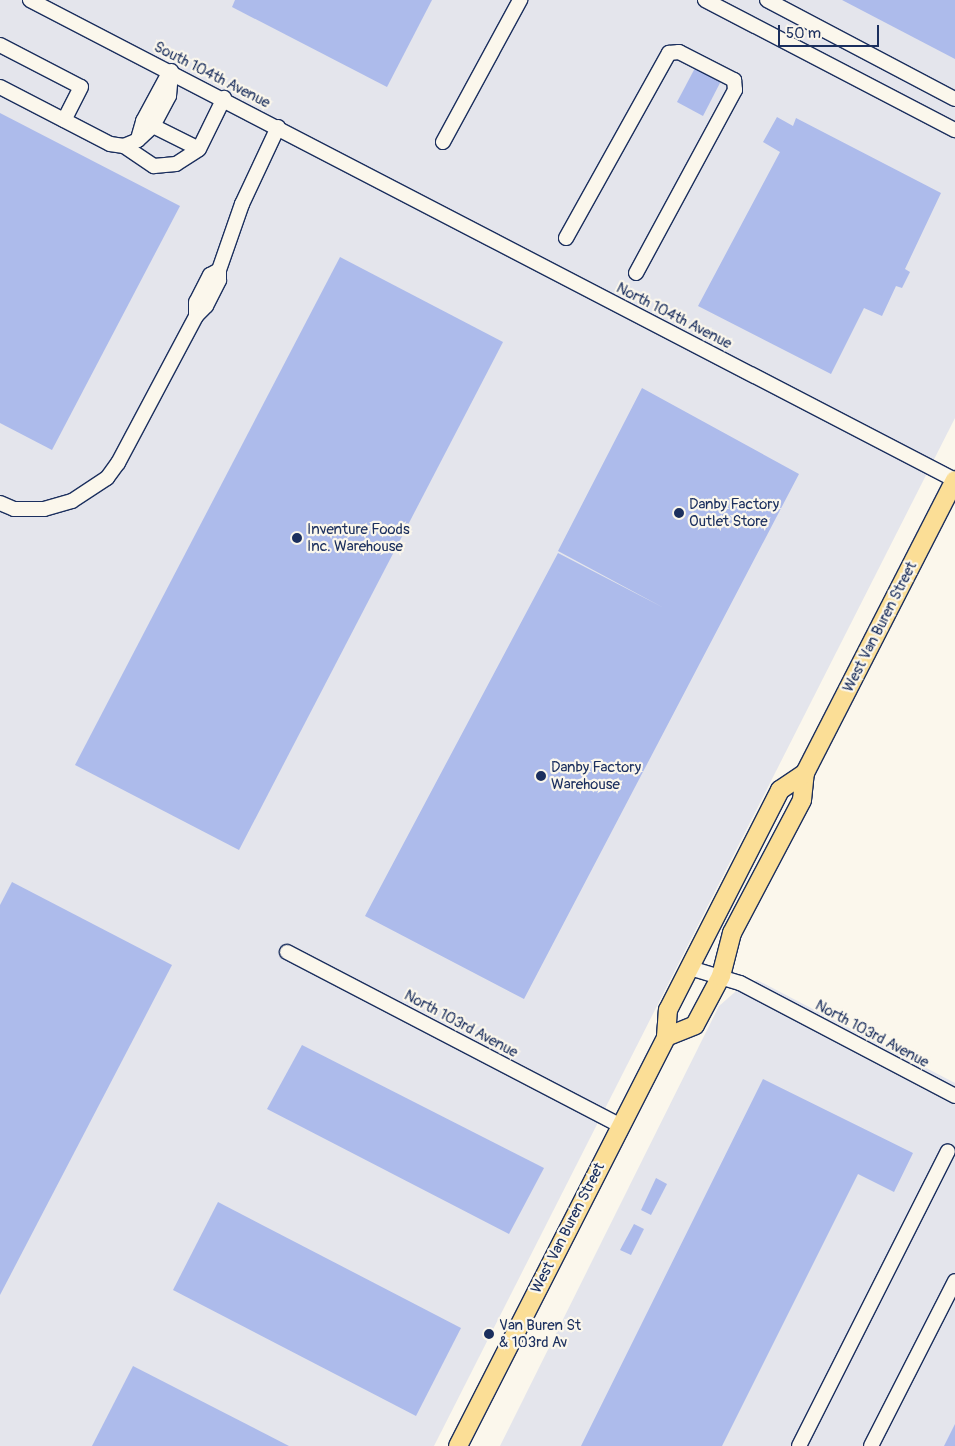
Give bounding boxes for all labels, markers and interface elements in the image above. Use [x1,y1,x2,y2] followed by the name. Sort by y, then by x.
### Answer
[780,15,881,47] scale bar
[786,24,821,43] text: 50 m
[151,38,273,112] street label: South 104th Avenue
[613,279,735,353] street label: North 104th Avenue
[689,495,779,530] place label: Danby Factory Outlet Store
[673,507,685,519] marker: Danby Factory Outlet Store
[307,520,410,555] place label: Inventure Foods Inc. Warehouse
[291,532,303,544] marker: Inventure Foods Inc. Warehouse
[839,559,921,695] street label: West Van Buren Street
[551,758,641,793] place label: Danby Factory Warehouse
[535,770,547,782] marker: Danby Factory Warehouse
[401,986,521,1062] street label: North 103rd Avenue
[812,996,932,1072] street label: North 103rd Avenue
[527,1160,609,1296] street label: West Van Buren Street
[499,1316,581,1351] place label: Van Buren St & 103rd Av
[483,1328,495,1340] marker: Van Buren St & 103rd Av

